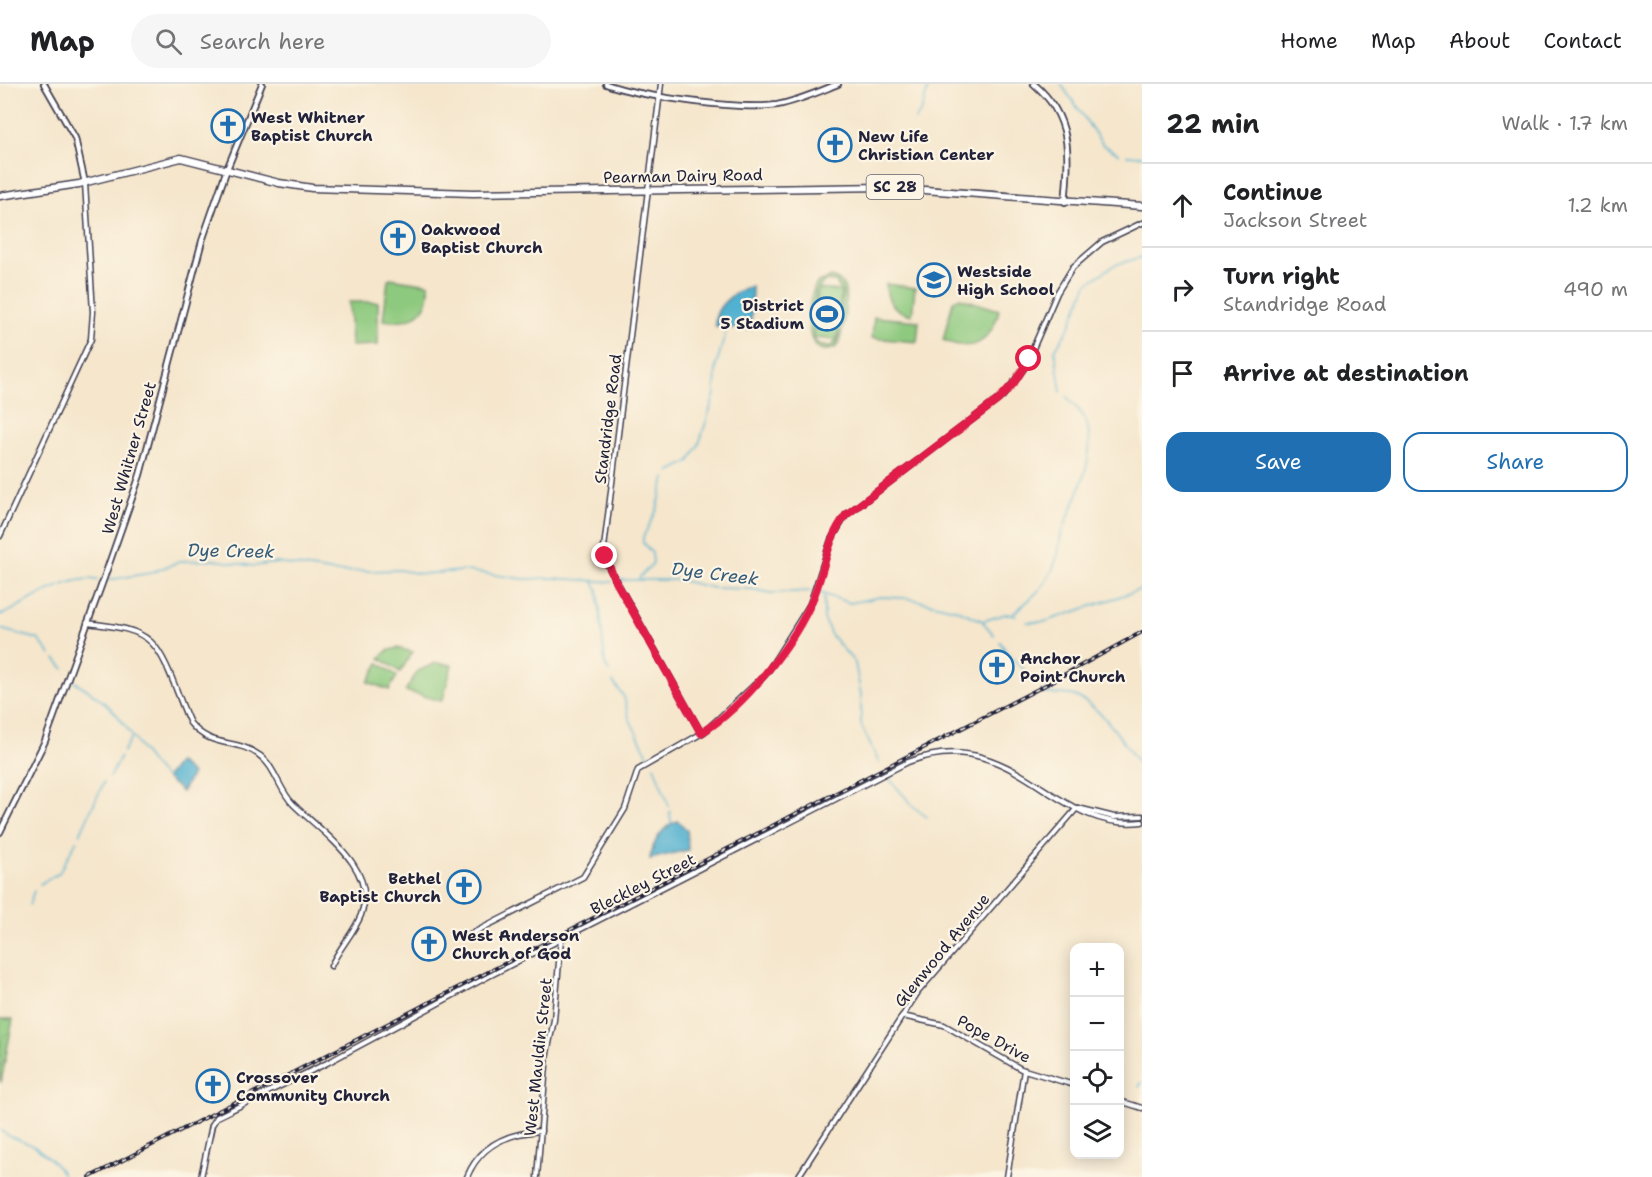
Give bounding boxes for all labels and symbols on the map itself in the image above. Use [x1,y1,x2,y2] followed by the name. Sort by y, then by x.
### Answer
[251,107,373,146] place label: West Whitner Baptist Church
[210,108,246,144] church icon: West Whitner Baptist Church
[858,126,995,165] place label: New Life Christian Center
[817,127,853,163] church icon: New Life Christian Center
[603,164,763,188] street label: Pearman Dairy Road
[866,175,924,199] road number: SC 28
[421,219,543,258] place label: Oakwood Baptist Church
[380,220,416,256] church icon: Oakwood Baptist Church
[957,261,1055,300] place label: Westside High School
[916,262,952,298] school or university icon: Westside High School
[721,295,804,334] place label: District 5 Stadium
[809,296,845,332] sports icon: District 5 Stadium
[1015,345,1041,371] route start
[590,353,626,485] street label: Standridge Road
[97,379,161,537] street label: West Whitner Street
[187,538,276,564] water label: Dye Creek
[591,542,617,568] route end
[670,557,761,591] water label: Dye Creek
[1020,648,1126,687] place label: Anchor Point Church
[979,649,1015,685] church icon: Anchor Point Church
[587,848,699,920] street label: Bleckley Street
[319,868,441,907] place label: Bethel Baptist Church
[446,869,482,905] church icon: Bethel Baptist Church
[890,889,994,1011] street label: Glenwood Avenue
[452,925,580,964] place label: West Anderson Church of God
[411,926,447,962] church icon: West Anderson Church of God
[519,977,557,1137] street label: West Mauldin Street
[953,1010,1035,1068] street label: Pope Drive
[236,1067,390,1106] place label: Crossover Community Church
[195,1068,231,1104] church icon: Crossover Community Church

